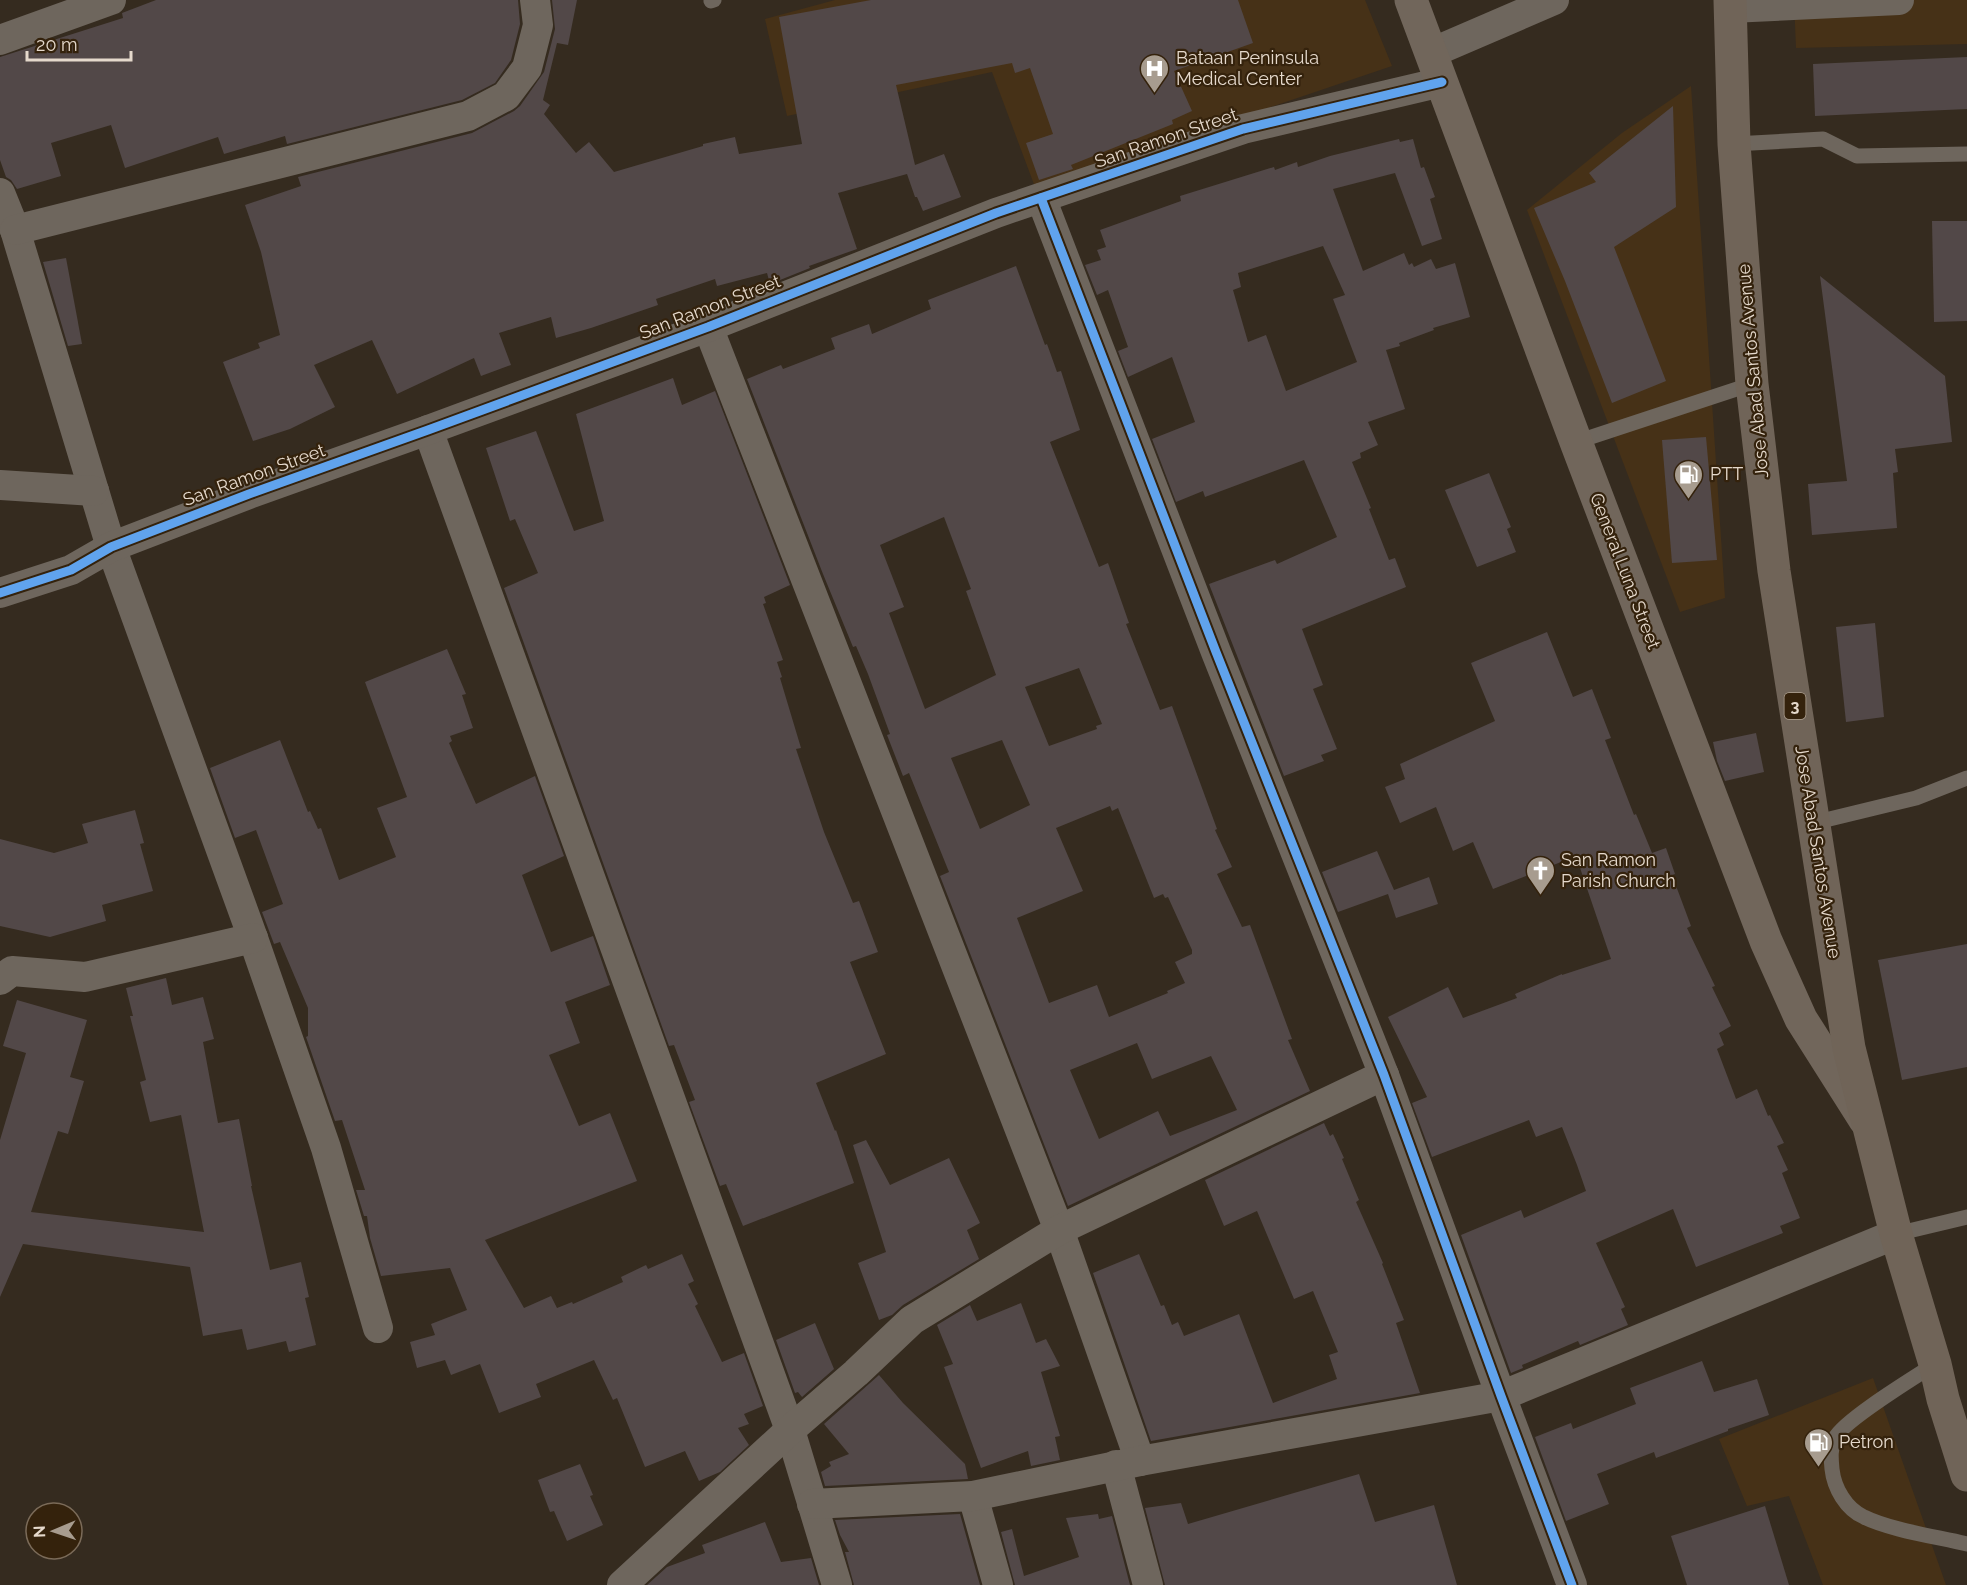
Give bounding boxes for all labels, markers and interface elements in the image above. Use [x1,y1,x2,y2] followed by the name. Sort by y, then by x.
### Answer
[27,24,130,62] scale bar
[36,34,78,55] text: 20 m
[1176,47,1319,89] place label: Bataan Peninsula Medical Center
[1139,52,1171,94] hospital icon: Bataan Peninsula Medical Center
[1092,103,1240,172] street label: San Ramon Street
[1733,263,1772,479] street label: Jose Abad Santos Avenue
[636,270,783,343] street label: San Ramon Street
[180,439,328,510] street label: San Ramon Street
[1673,458,1705,500] fuel station icon: PTT
[1710,463,1743,484] place label: PTT
[1586,490,1665,652] street label: General Luna Street
[1784,693,1806,719] road number: 3
[1791,744,1846,960] street label: Jose Abad Santos Avenue
[1561,849,1676,891] place label: San Ramon Parish Church
[1524,854,1556,896] church icon: San Ramon Parish Church
[1802,1426,1834,1468] fuel station icon: Petron
[1839,1431,1894,1452] place label: Petron
[24,1501,84,1561] north arrow
[30,1525,49,1538] text: N

